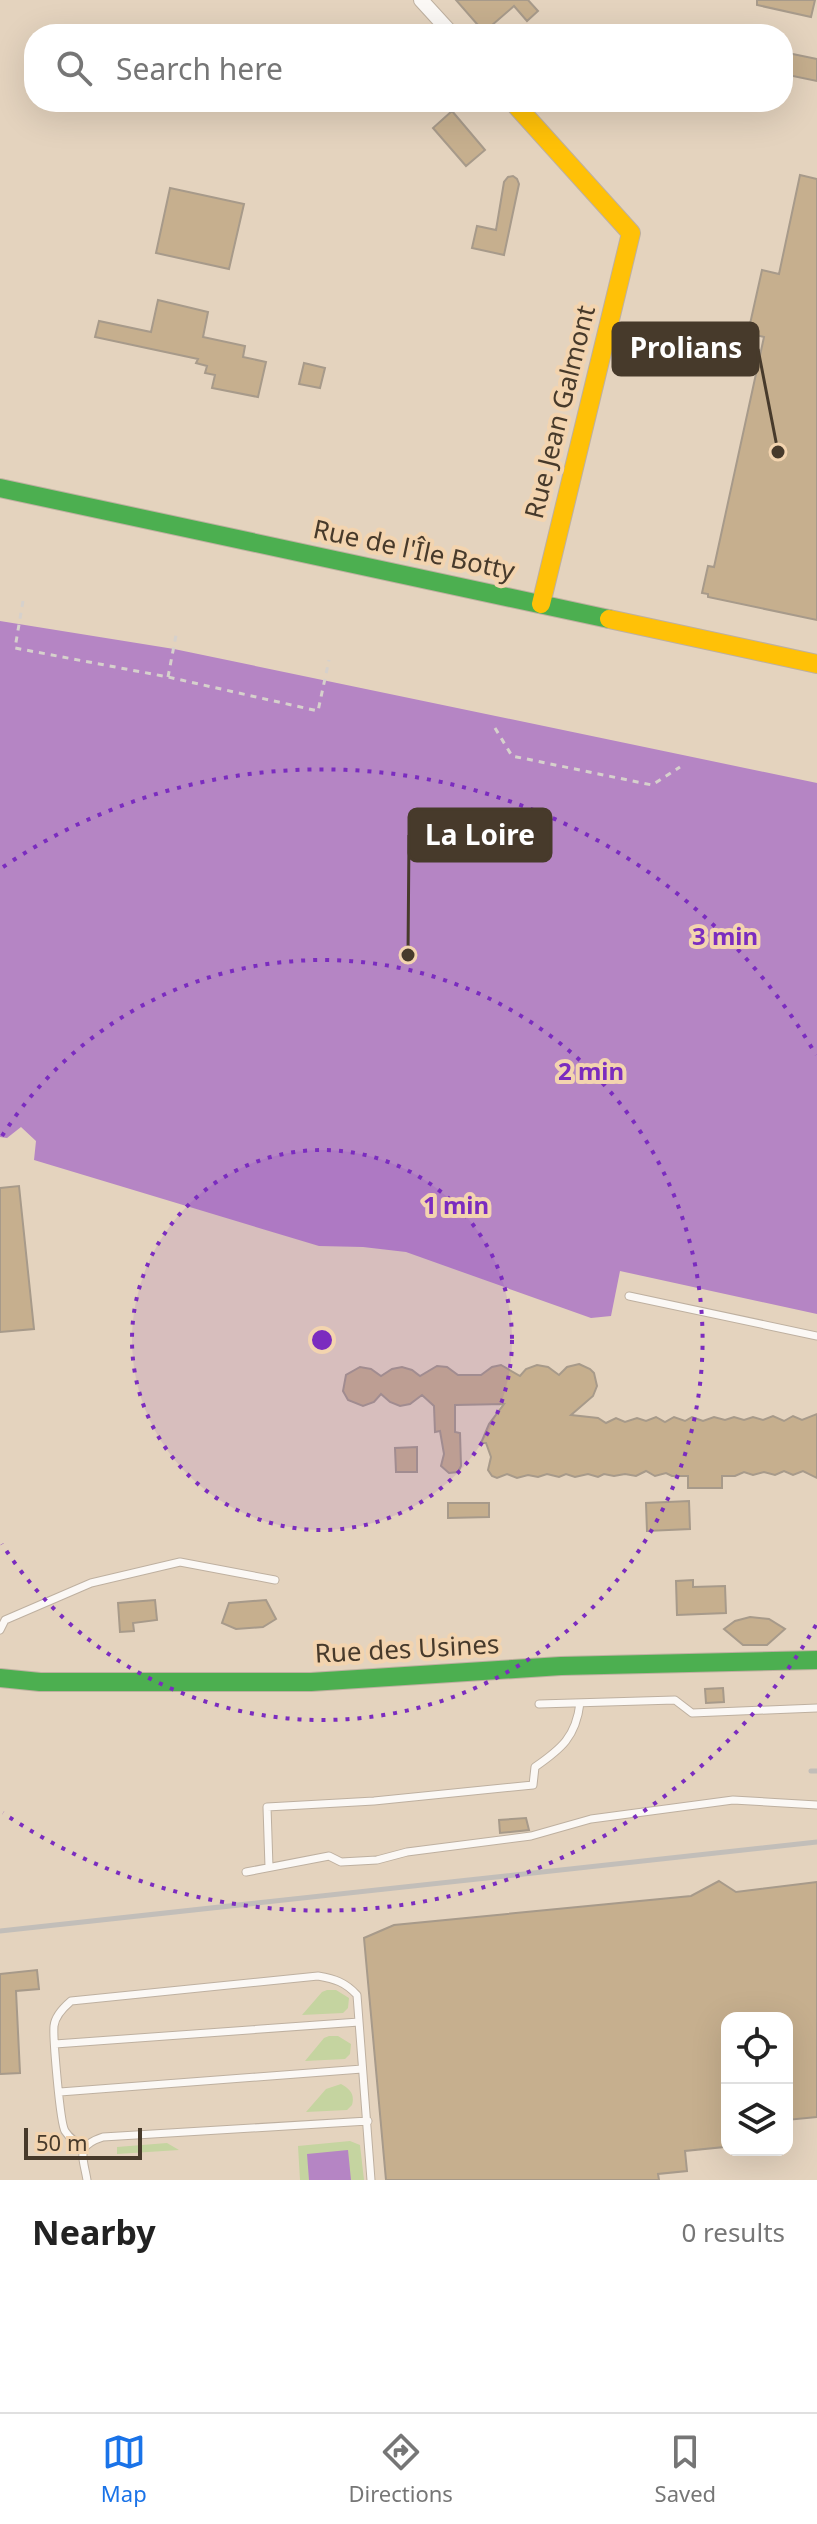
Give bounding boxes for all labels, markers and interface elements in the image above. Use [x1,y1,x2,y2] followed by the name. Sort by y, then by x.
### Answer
[24,24,793,112] search box
[52,46,96,90] icon: search
[116,48,283,89] text: Search here
[515,301,603,522] street label: Rue Jean Galmont
[613,323,758,375] callout: Prolians
[630,328,742,366] text: Prolians
[310,510,519,588] street label: Rue de l'Île Botty
[409,809,551,861] callout: La Loire
[425,815,535,853] text: La Loire
[692,919,758,952] text: 3 min
[558,1054,624,1087] text: 2 min
[423,1188,489,1221] text: 1 min
[308,1326,336,1354] centre of rings
[314,1625,500,1671] street label: Rue des Usines
[721,2012,793,2156] map controls
[721,2012,793,2084] button: locate
[721,2084,793,2156] button: layers
[24,2124,142,2160] scale bar
[36,2127,87,2157] text: 50 m
[32,2209,156,2255] text: Nearby
[681,2214,785,2250] text: 0 results
[101,2430,147,2508] tab: Map
[348,2430,453,2508] tab: Directions
[655,2430,716,2508] tab: Saved

